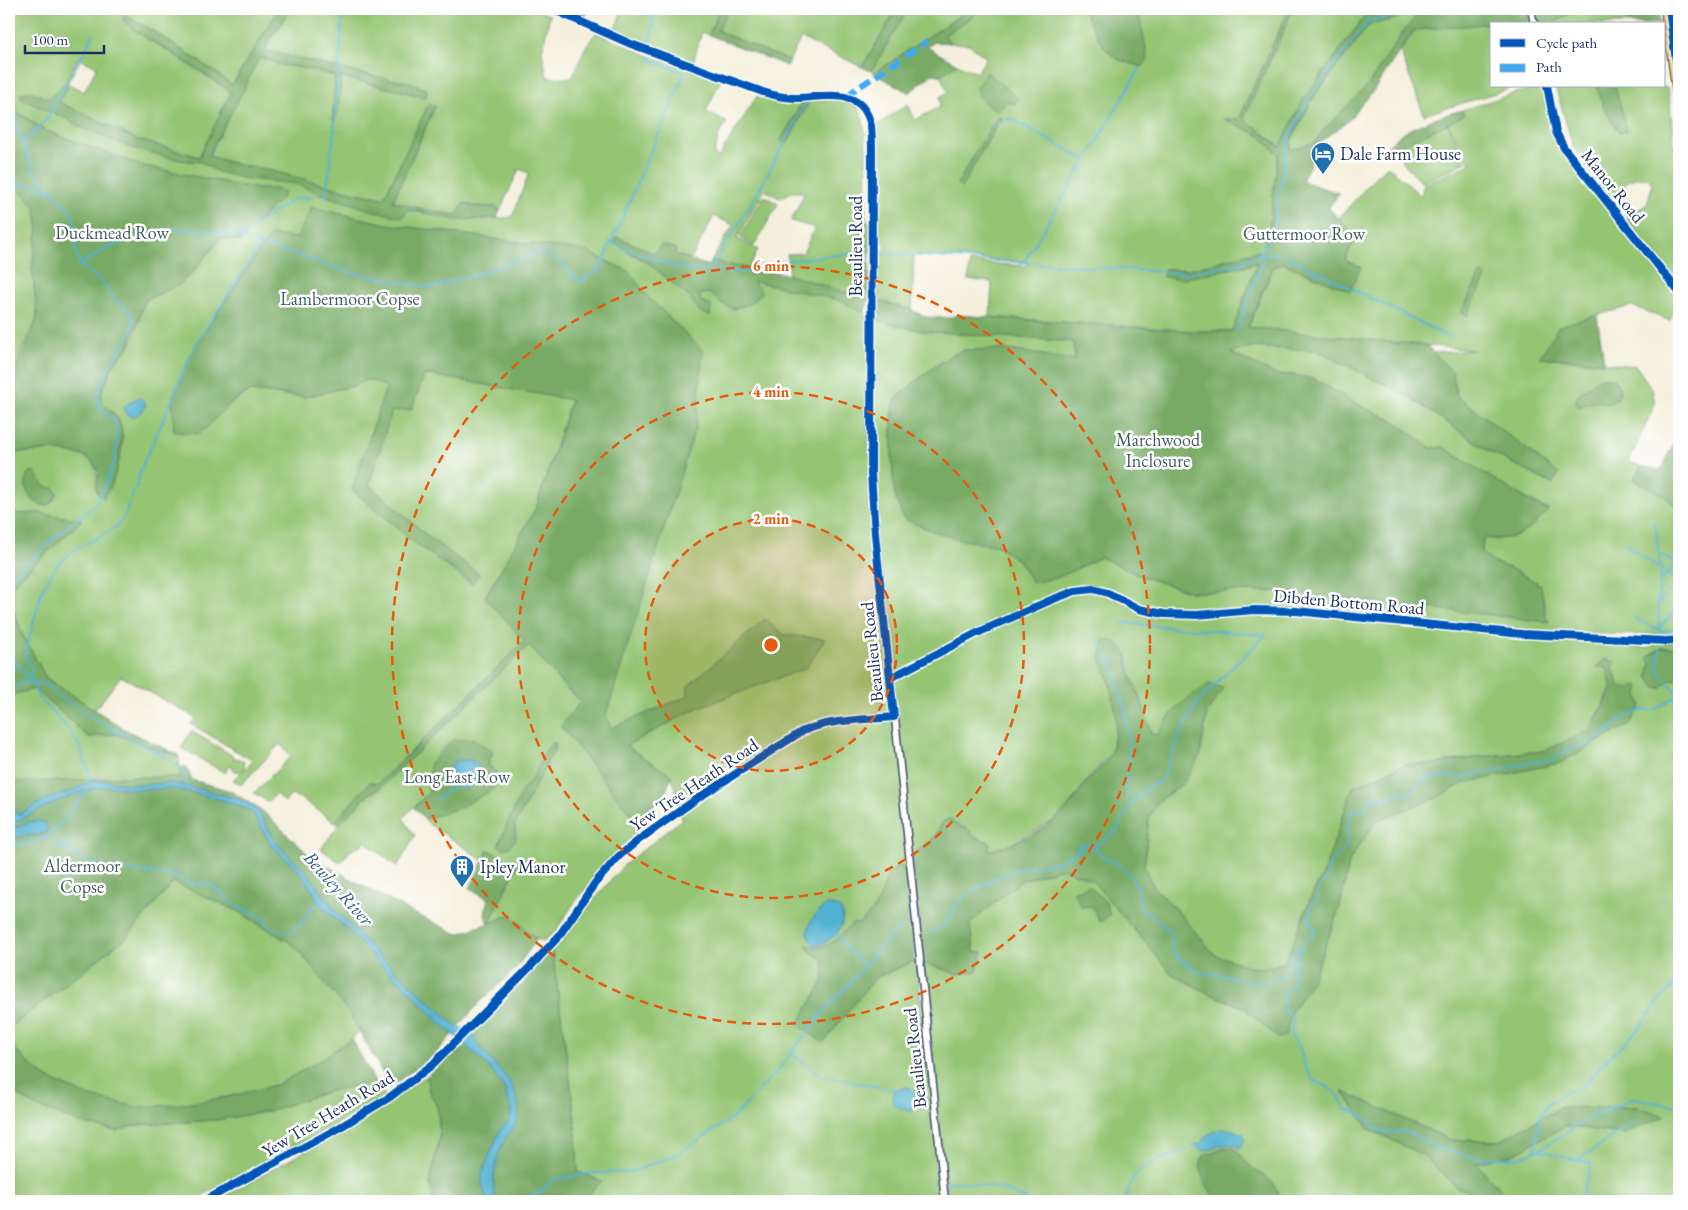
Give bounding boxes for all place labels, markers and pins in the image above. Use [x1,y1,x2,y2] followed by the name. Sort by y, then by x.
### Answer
[1310,141,1336,175] hotel icon: Dale Farm House
[1340,142,1461,165] place label: Dale Farm House
[762,636,780,654] centre of rings
[449,854,475,888] building icon: Ipley Manor
[480,855,565,878] place label: Ipley Manor

